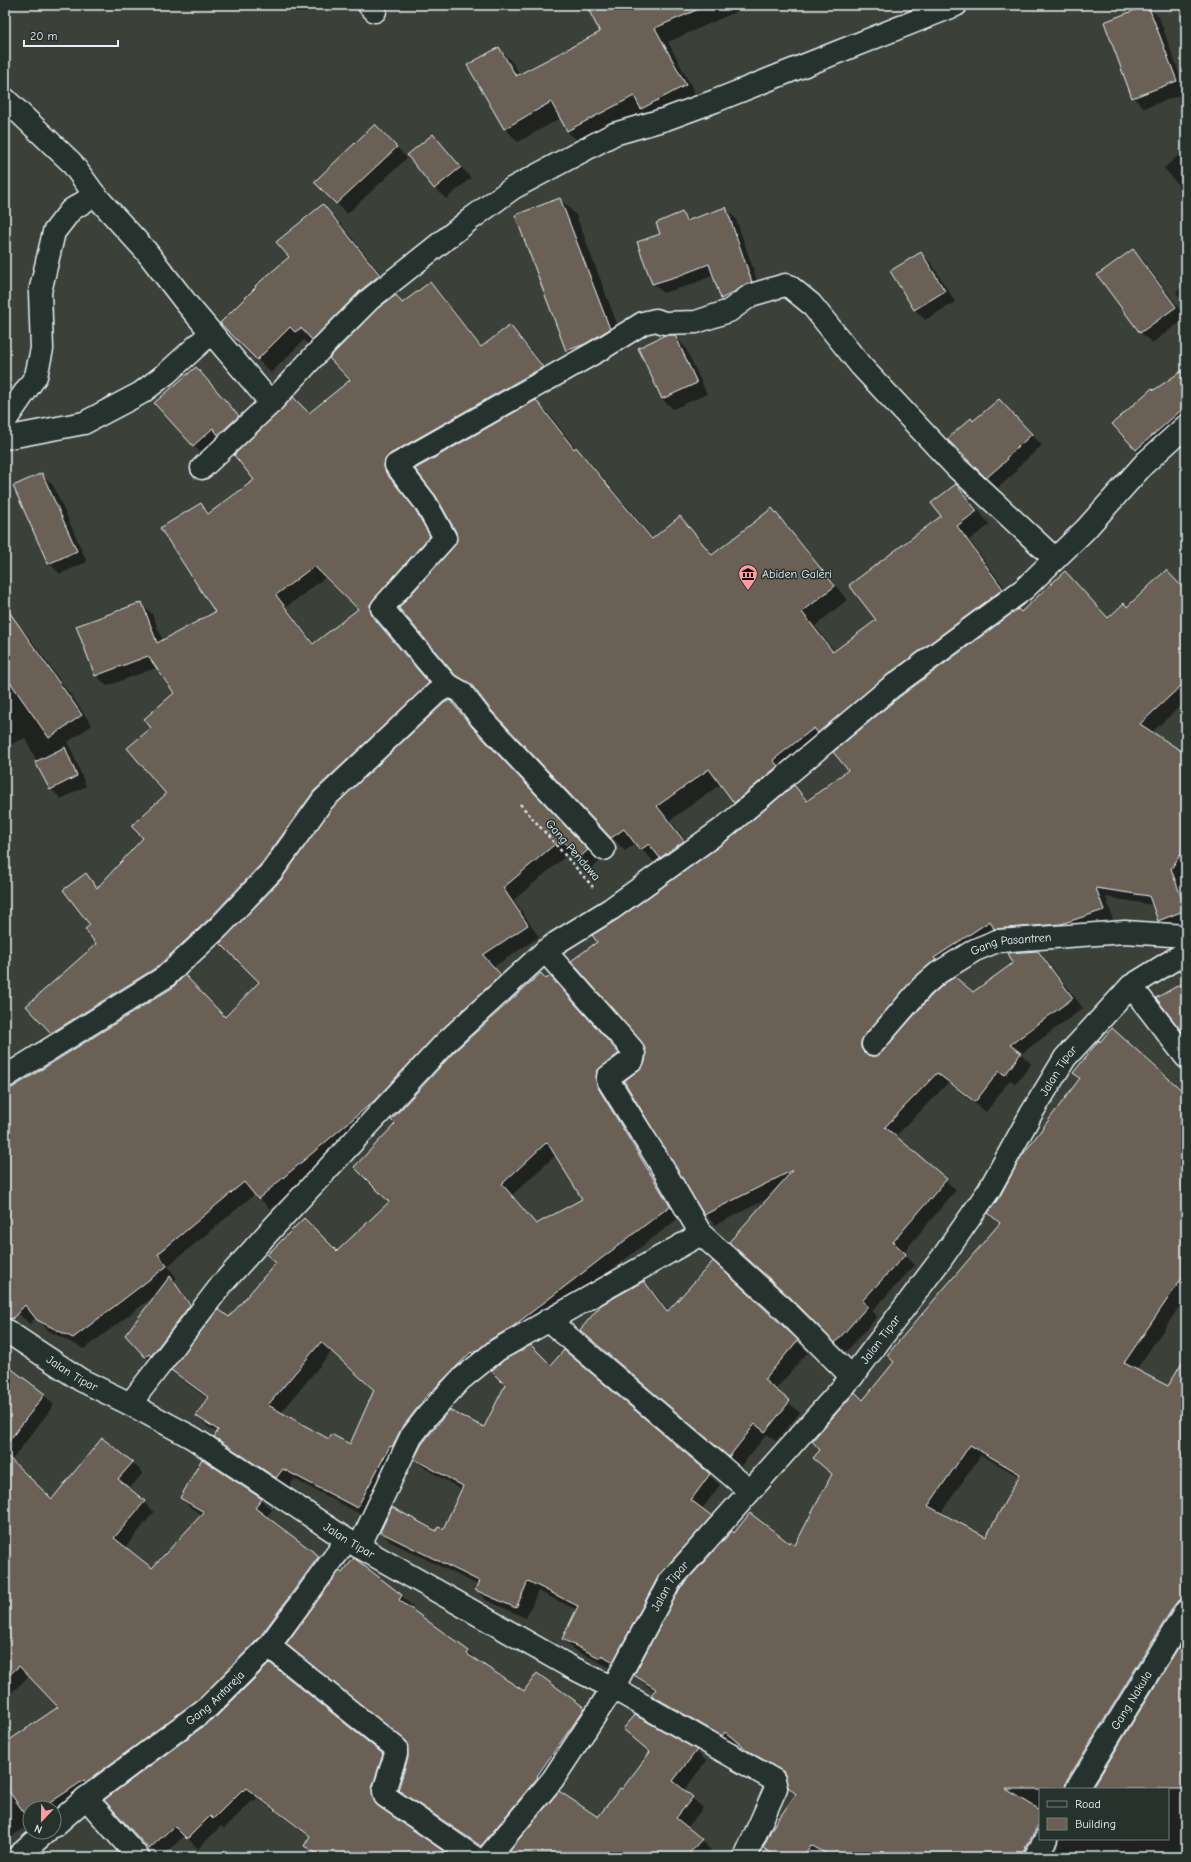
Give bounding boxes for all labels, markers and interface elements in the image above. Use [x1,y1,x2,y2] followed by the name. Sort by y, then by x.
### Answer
[24,22,118,48] scale bar
[30,29,58,43] text: 20 m
[737,563,759,591] museum icon: Abiden Galeri
[762,567,832,581] place label: Abiden Galeri
[543,817,603,883] street label: Gang Pendawa
[968,930,1052,958] street label: Gang Pasantren
[1037,1042,1080,1098] street label: Jalan Tipar
[857,1312,903,1367] street label: Jalan Tipar
[44,1352,100,1394] street label: Jalan Tipar
[321,1519,378,1561] street label: Jalan Tipar
[648,1558,692,1614] street label: Jalan Tipar
[183,1668,247,1728] street label: Gang Antareja
[1108,1668,1155,1732] street label: Gang Nakula
[1039,1788,1169,1840] legend
[1075,1797,1101,1811] text: Road
[22,1800,62,1840] north arrow
[1075,1817,1116,1831] text: Building
[33,1821,44,1836] text: N

